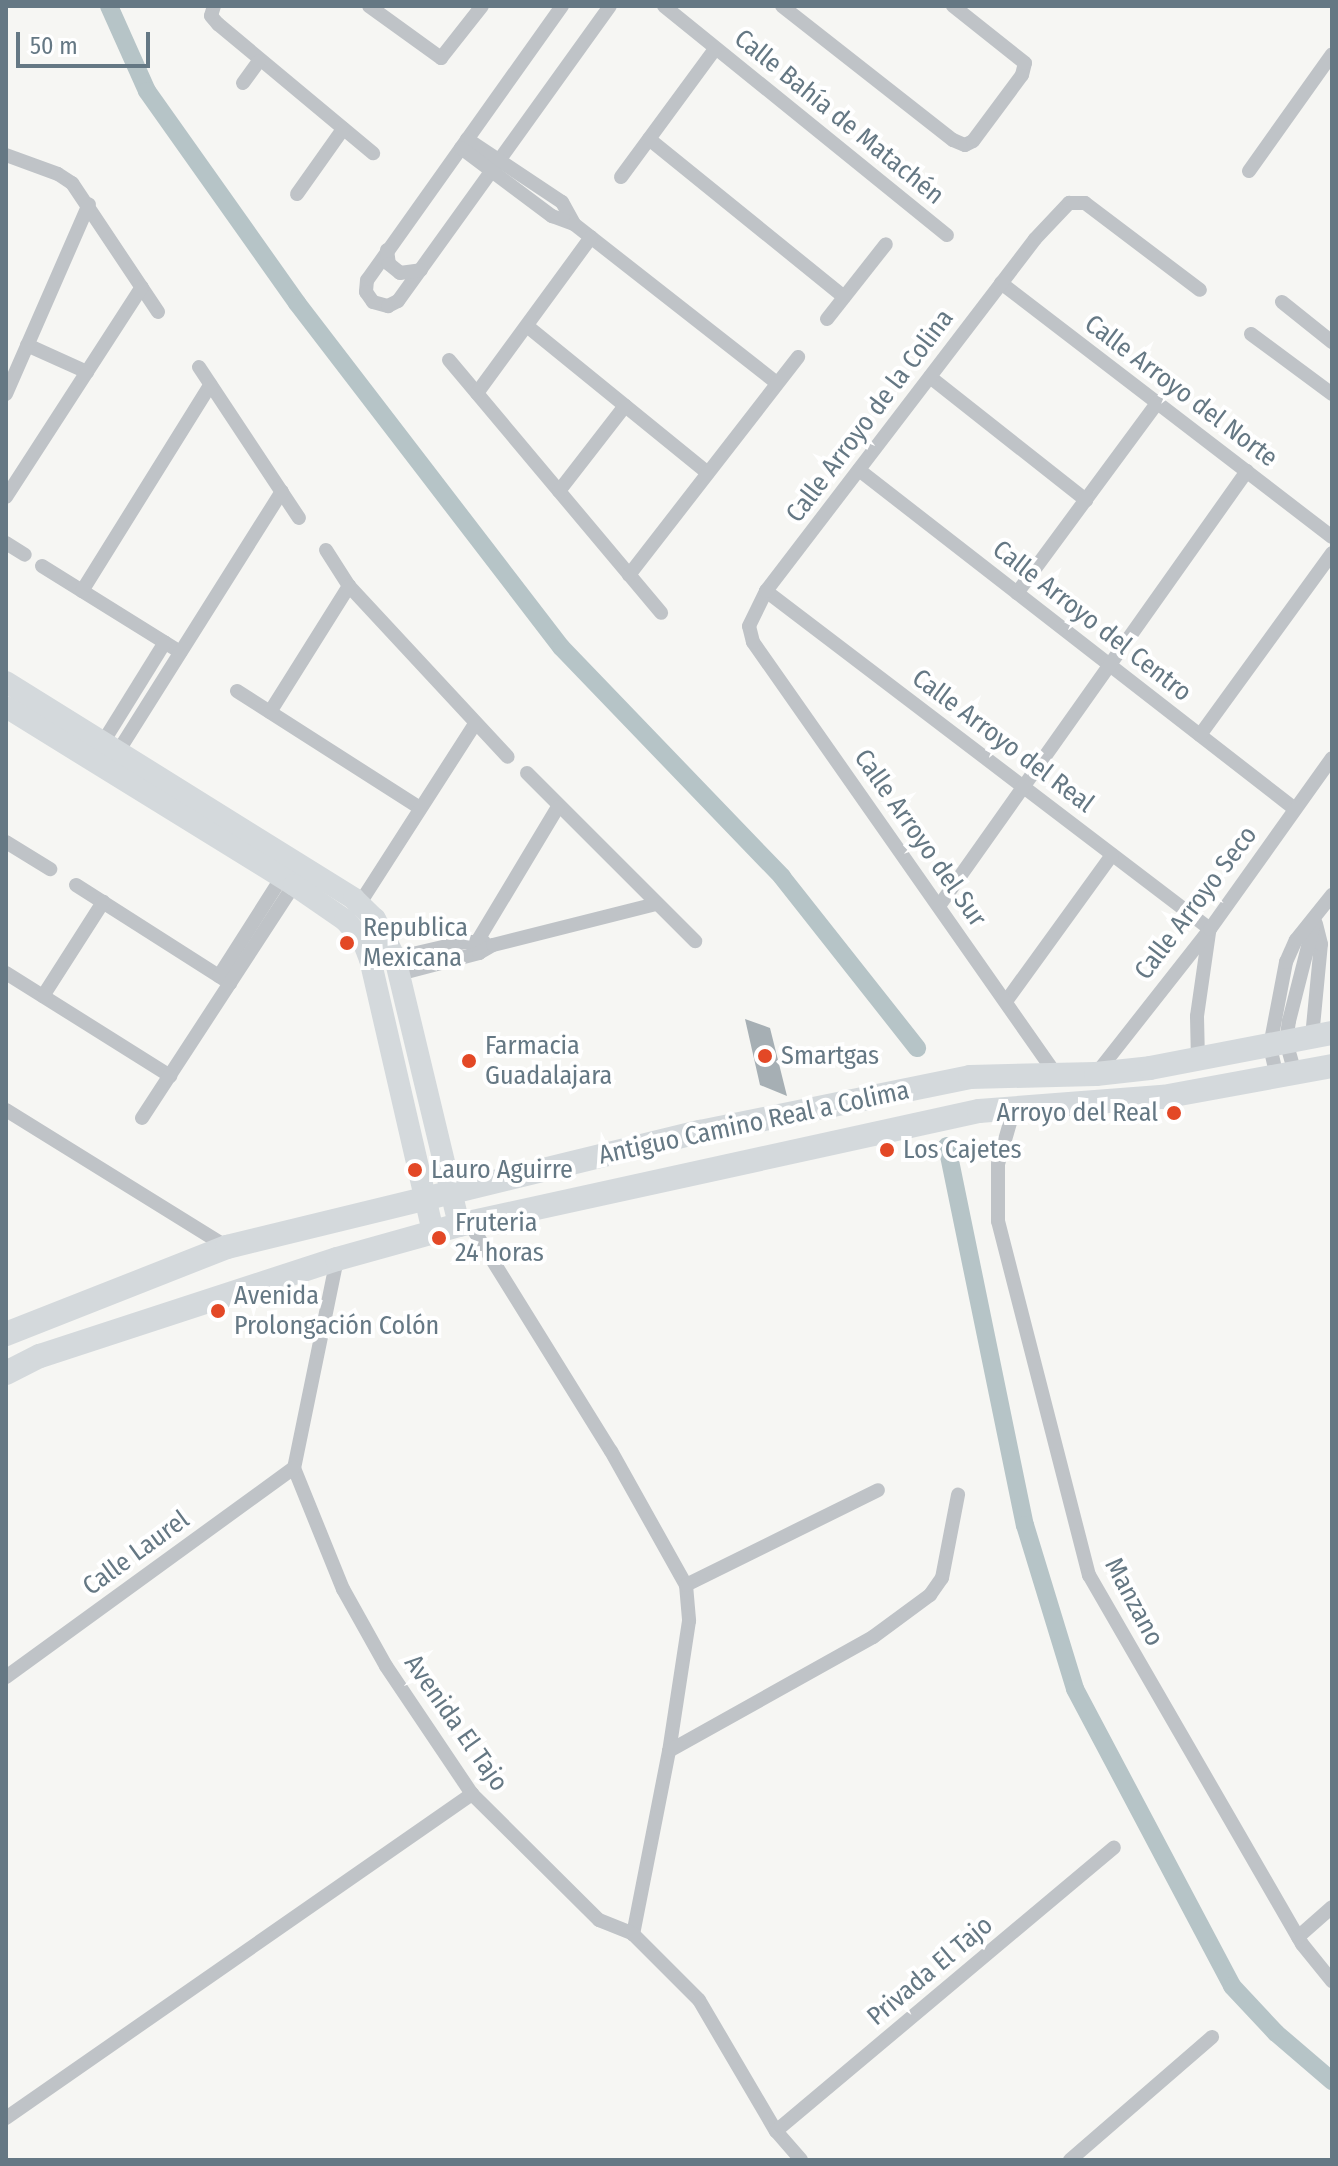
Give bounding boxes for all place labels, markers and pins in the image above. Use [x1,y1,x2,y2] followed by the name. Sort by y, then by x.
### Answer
[363,912,468,974] place label: Republica Mexicana
[338,934,356,952] marker: Republica Mexicana
[485,1030,612,1092] place label: Farmacia Guadalajara
[781,1040,879,1072] place label: Smartgas
[756,1047,774,1065] marker: Smartgas
[460,1052,478,1070] marker: Farmacia Guadalajara
[997,1097,1158,1129] place label: Arroyo del Real
[1165,1104,1183,1122] marker: Arroyo del Real
[903,1134,1022,1166] place label: Los Cajetes
[878,1141,896,1159] marker: Los Cajetes
[431,1154,573,1186] place label: Lauro Aguirre
[406,1161,424,1179] marker: Lauro Aguirre
[455,1207,544,1268] place label: Fruteria 24 horas
[430,1229,448,1247] marker: Fruteria 24 horas
[234,1280,439,1342] place label: Avenida Prolongación Colón
[209,1302,227,1320] marker: Avenida Prolongación Colón

